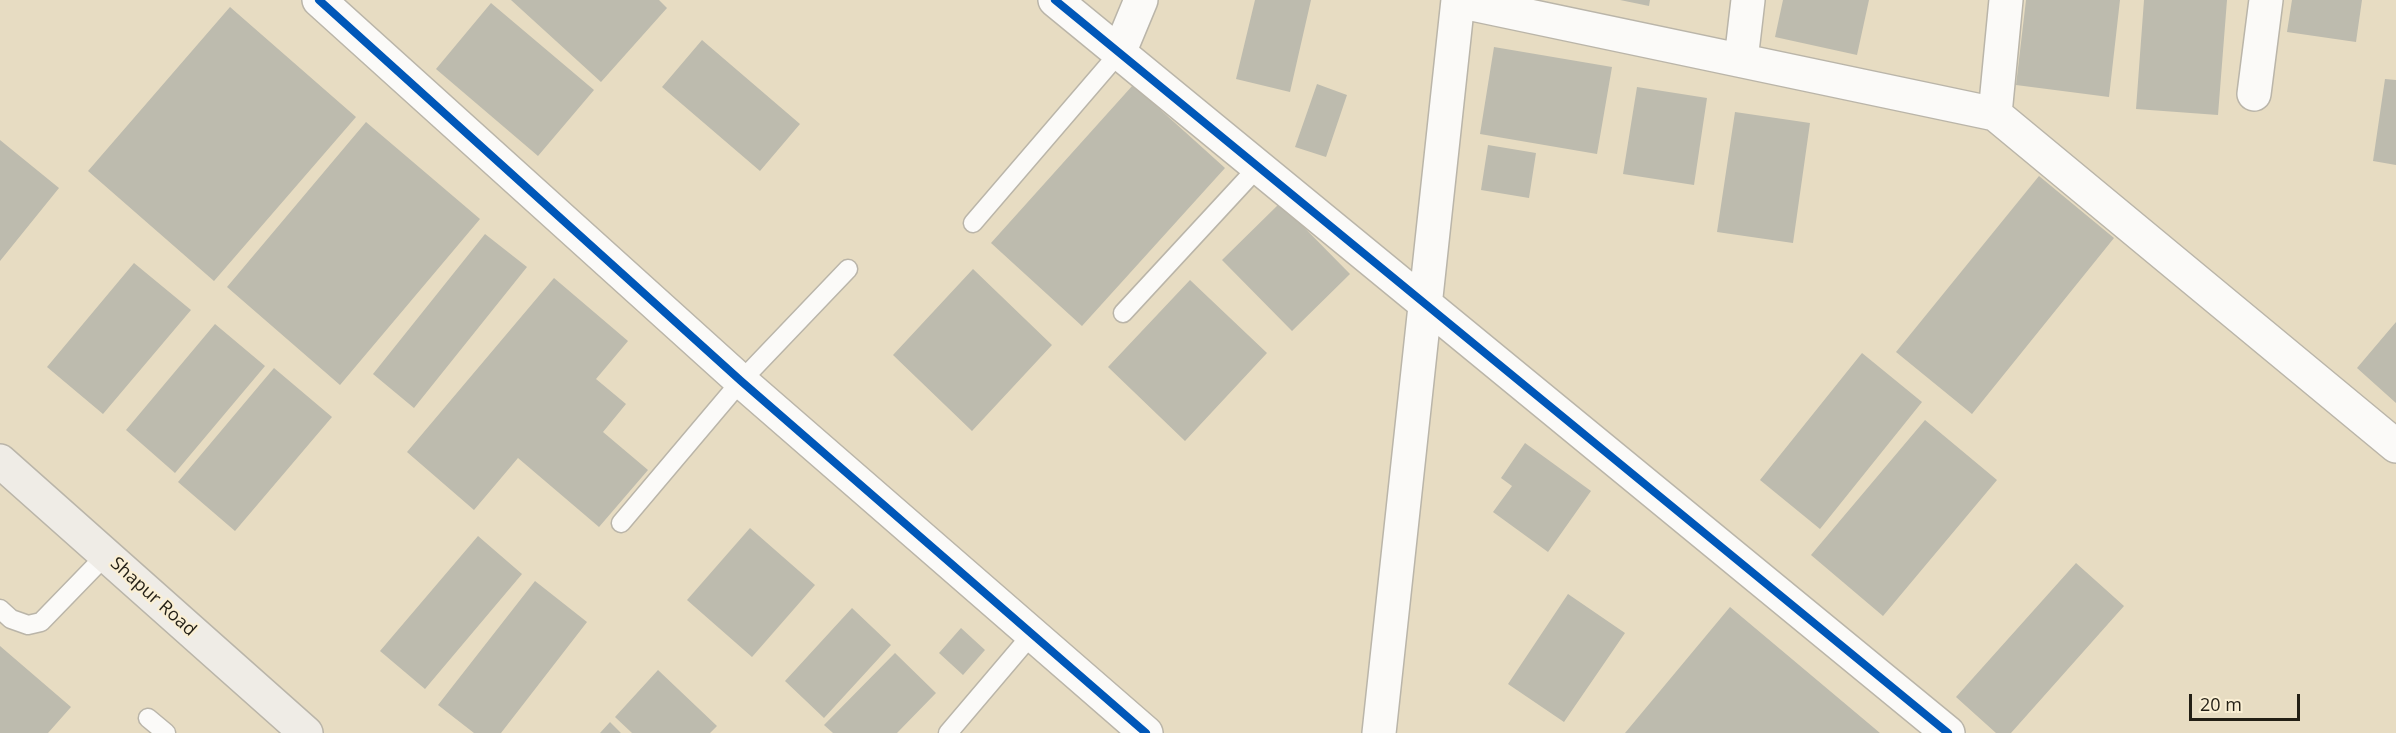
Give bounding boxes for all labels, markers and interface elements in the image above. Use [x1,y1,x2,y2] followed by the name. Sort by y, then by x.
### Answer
[106,553,200,641] street label: Shapur Road
[2192,682,2303,720] scale bar
[2200,692,2242,716] text: 20 m

